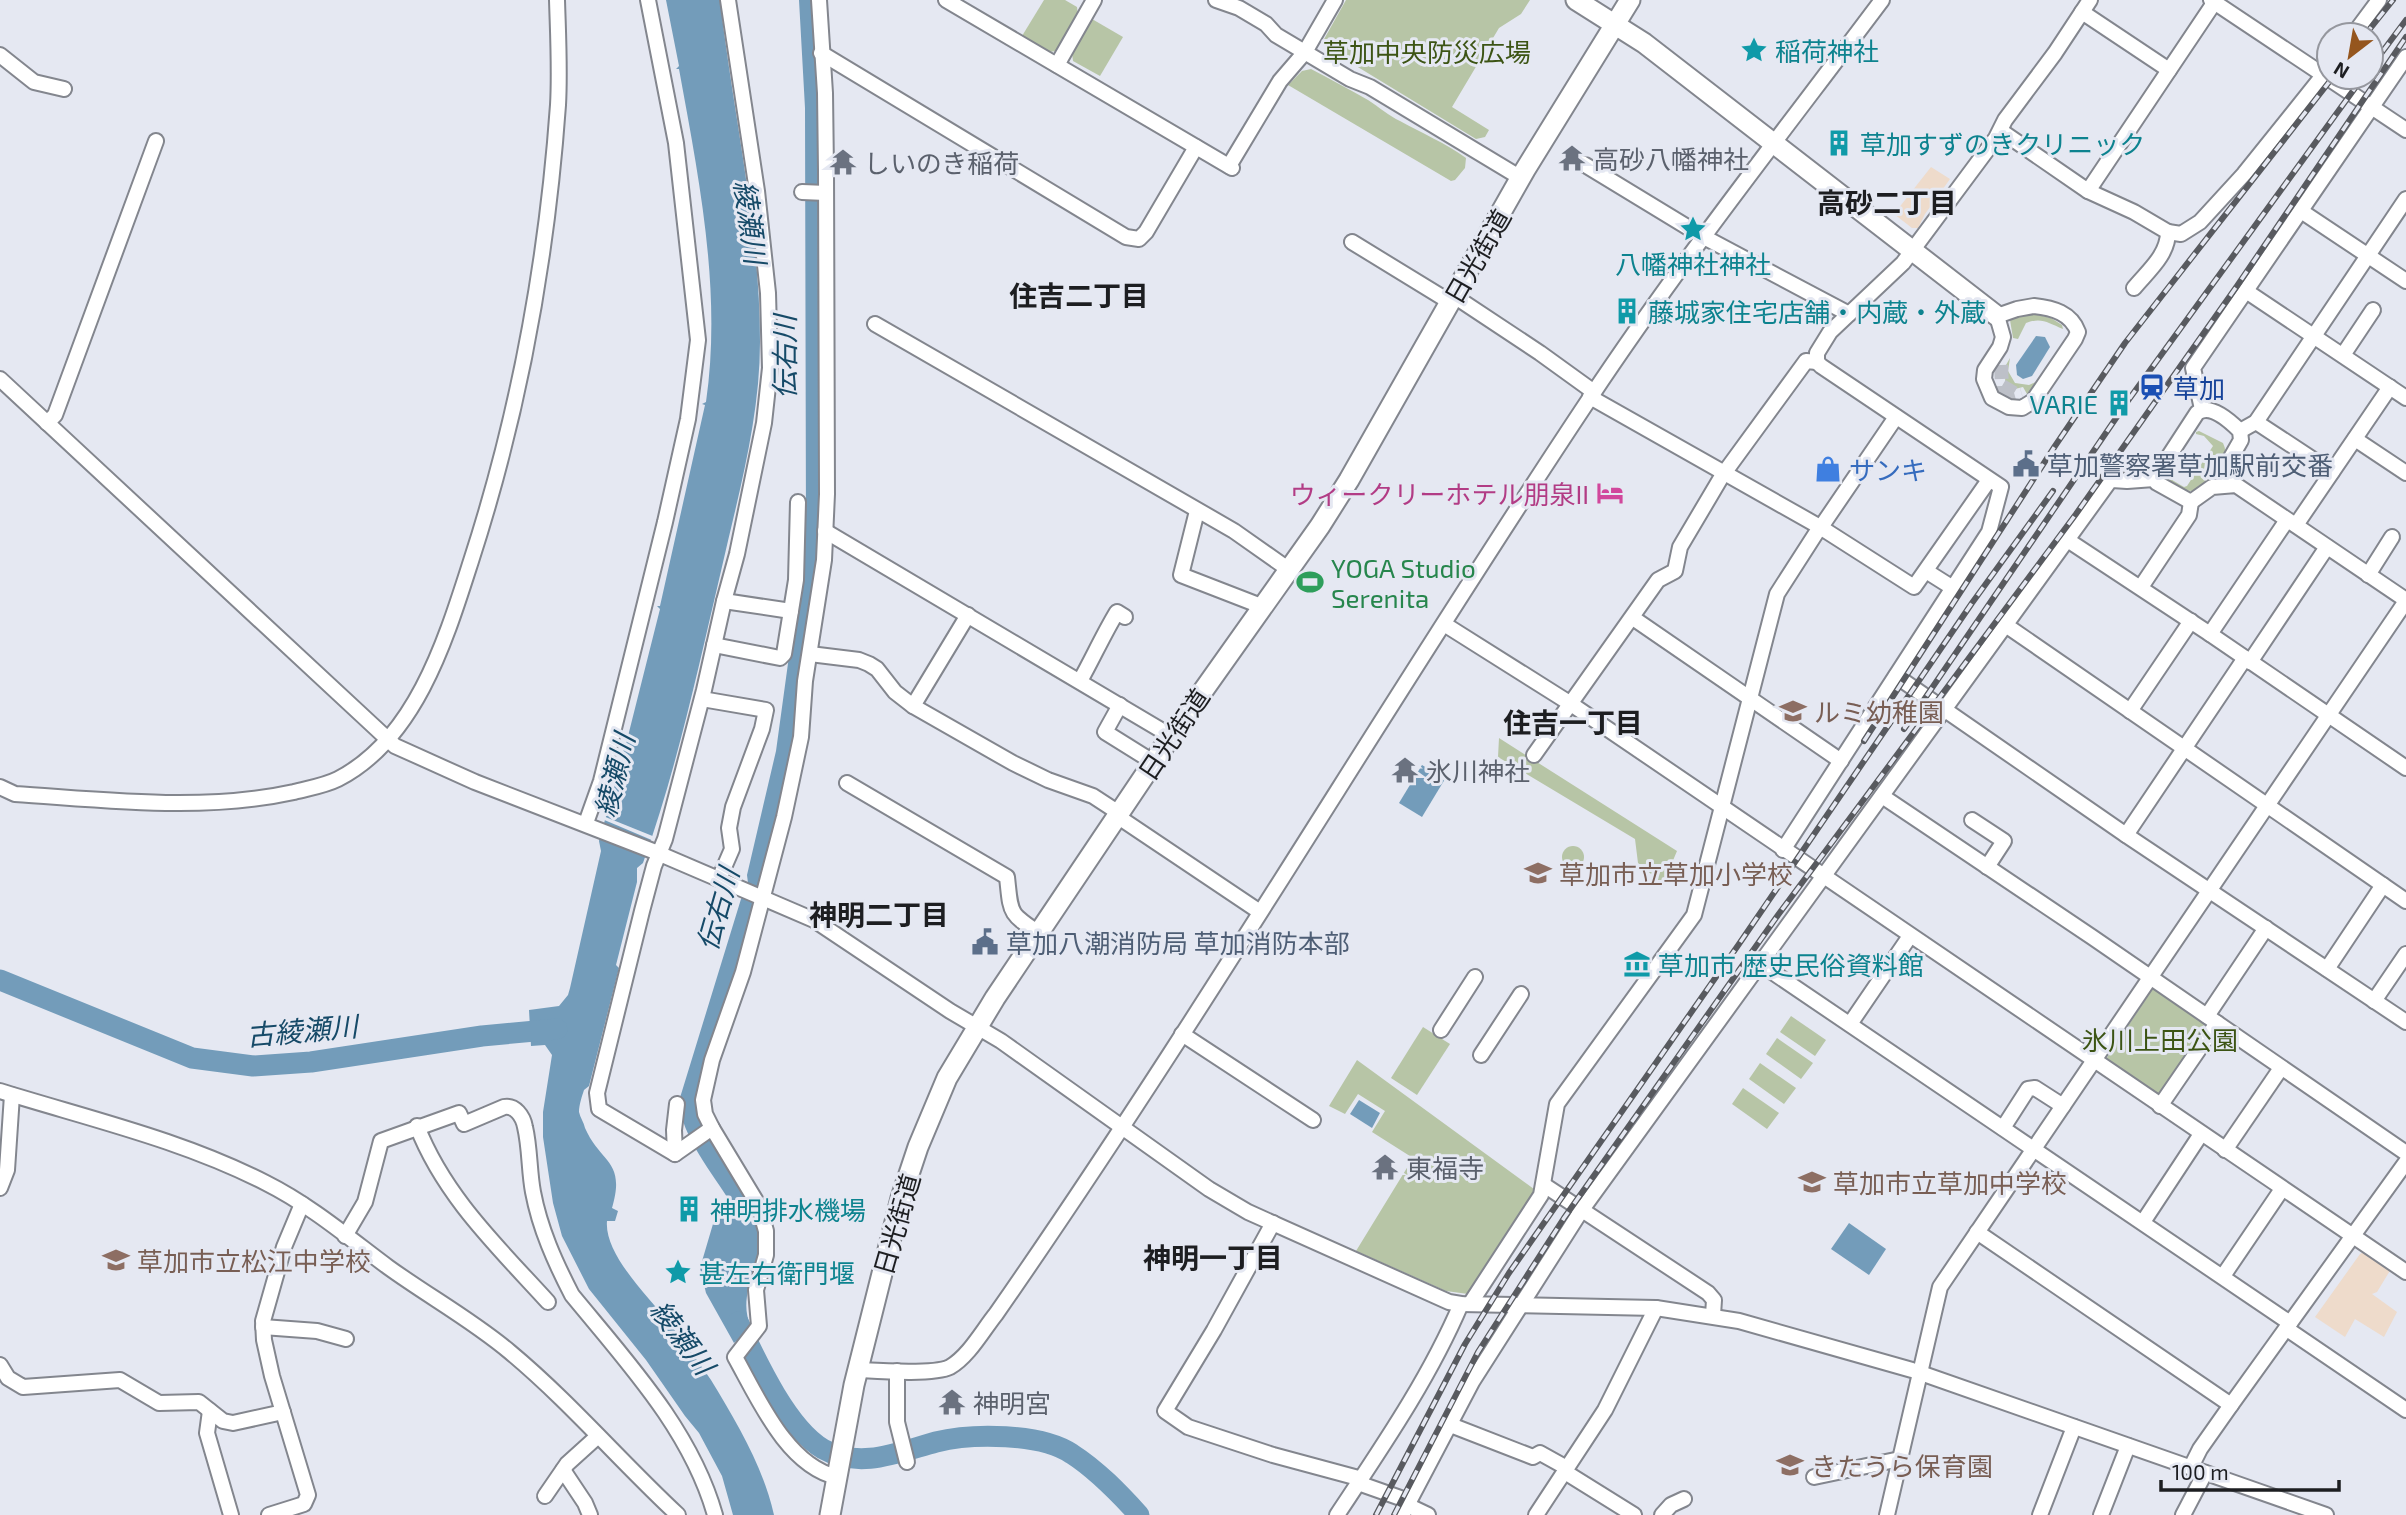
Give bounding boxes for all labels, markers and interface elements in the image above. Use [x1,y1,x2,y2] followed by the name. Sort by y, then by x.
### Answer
[2315,21,2385,91] north arrow
[1739,35,1769,65] place icon: 稲荷神社
[1775,35,1879,66] place label: 稲荷神社
[1323,36,1531,67] park label: 草加中央防災広場
[2329,58,2353,84] text: N
[1824,128,1854,158] building icon: 草加すずのきクリニック
[1860,128,2145,159] place label: 草加すずのきクリニック
[1557,143,1587,173] temple icon: 高砂八幡神社
[1593,143,1749,174] place label: 高砂八幡神社
[828,147,858,177] temple icon: しいのき稲荷
[864,147,1019,178] place label: しいのき稲荷
[728,178,774,269] water label: 綾瀬川
[1817,185,1957,219] district label: 高砂二丁目
[1438,203,1516,309] street label: 日光街道
[1678,214,1708,244] place icon: 八幡神社神社
[1615,248,1771,279] place label: 八幡神社神社
[1009,278,1149,312] district label: 住吉二丁目
[1612,296,1642,326] building icon: 藤城家住宅店舗・内蔵・外蔵
[1648,296,1986,327] place label: 藤城家住宅店舗・内蔵・外蔵
[767,312,801,399] water label: 伝右川
[2137,372,2167,402] station icon: 草加
[2173,372,2225,403] place label: 草加
[2029,388,2098,419] place label: VARIE
[2104,388,2134,418] building icon: VARIE
[2011,449,2041,479] public building icon: 草加警察署草加駅前交番
[2047,449,2333,480] place label: 草加警察署草加駅前交番
[1813,454,1843,484] shop icon: サンキ
[1849,454,1927,485] place label: サンキ
[1289,478,1589,509] place label: ウィークリーホテル朋泉II
[1595,478,1625,508] hotel icon: ウィークリーホテル朋泉II
[1331,552,1476,613] place label: YOGA Studio Serenita
[1295,567,1325,597] sports icon: YOGA Studio Serenita
[1131,682,1215,786] street label: 日光街道
[1778,696,1808,726] school or university icon: ルミ幼稚園
[1814,696,1944,727] place label: ルミ幼稚園
[1503,705,1643,739] district label: 住吉一丁目
[587,727,641,820] water label: 綾瀬川
[1390,755,1420,785] temple icon: 氷川神社
[1426,755,1530,786] place label: 氷川神社
[1523,858,1553,888] school or university icon: 草加市立草加小学校
[1559,858,1793,889] place label: 草加市立草加小学校
[689,861,746,954] water label: 伝右川
[809,897,949,931] district label: 神明二丁目
[970,927,1000,957] public building icon: 草加八潮消防局 草加消防本部
[1006,927,1350,958] place label: 草加八潮消防局 草加消防本部
[1622,949,1652,979] museum icon: 草加市 歴史民俗資料館
[1658,949,1924,980] place label: 草加市 歴史民俗資料館
[245,1008,362,1052] water label: 古綾瀬川
[2082,1024,2238,1055] park label: 氷川上田公園
[1370,1152,1400,1182] temple icon: 東福寺
[1406,1152,1484,1183] place label: 東福寺
[1797,1167,1827,1197] school or university icon: 草加市立草加中学校
[1833,1167,2067,1198] place label: 草加市立草加中学校
[867,1170,925,1278] street label: 日光街道
[674,1194,704,1224] building icon: 神明排水機場
[710,1194,866,1225] place label: 神明排水機場
[1143,1240,1283,1274] district label: 神明一丁目
[101,1245,131,1275] school or university icon: 草加市立松江中学校
[137,1245,371,1276] place label: 草加市立松江中学校
[663,1257,693,1287] place icon: 甚左右衛門堰
[699,1257,855,1288] place label: 甚左右衛門堰
[644,1293,724,1383] water label: 綾瀬川
[937,1387,967,1417] temple icon: 神明宮
[973,1387,1051,1418] place label: 神明宮
[2161,1448,2340,1492] scale bar
[1775,1450,1805,1480] school or university icon: きたうら保育園
[1811,1450,1993,1481] place label: きたうら保育園
[2172,1459,2229,1484] text: 100 m

